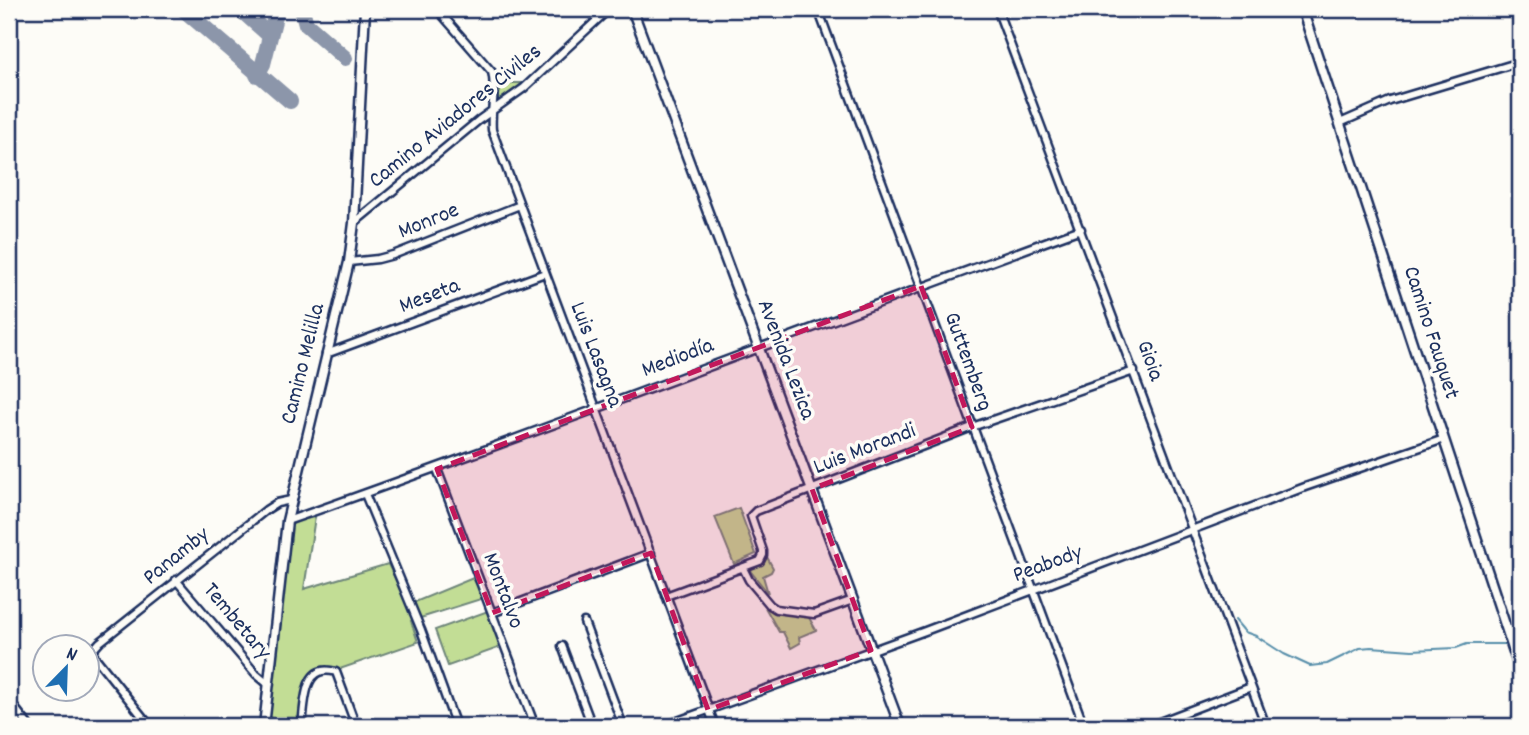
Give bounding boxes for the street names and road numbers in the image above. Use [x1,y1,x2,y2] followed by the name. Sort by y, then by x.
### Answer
[362,37,550,197] street label: Camino Aviadores Civiles
[394,195,464,249] street label: Monroe
[1393,262,1467,404] street label: Camino Fauquet
[395,270,466,324] street label: Meseta
[747,295,823,426] street label: Avenida Lezica
[560,297,631,414] street label: Luis Lasagna
[273,299,335,428] street label: Camino Melilla
[934,308,1000,416] street label: Guttemberg
[637,330,720,388] street label: Mediodía
[1126,336,1172,387] street label: Gioia
[809,415,921,485] street label: Luis Morandi
[136,519,218,594] street label: Panamby
[1009,537,1088,593] street label: Peabody
[472,548,532,634] street label: Montalvo
[194,576,279,668] street label: Tembetary

